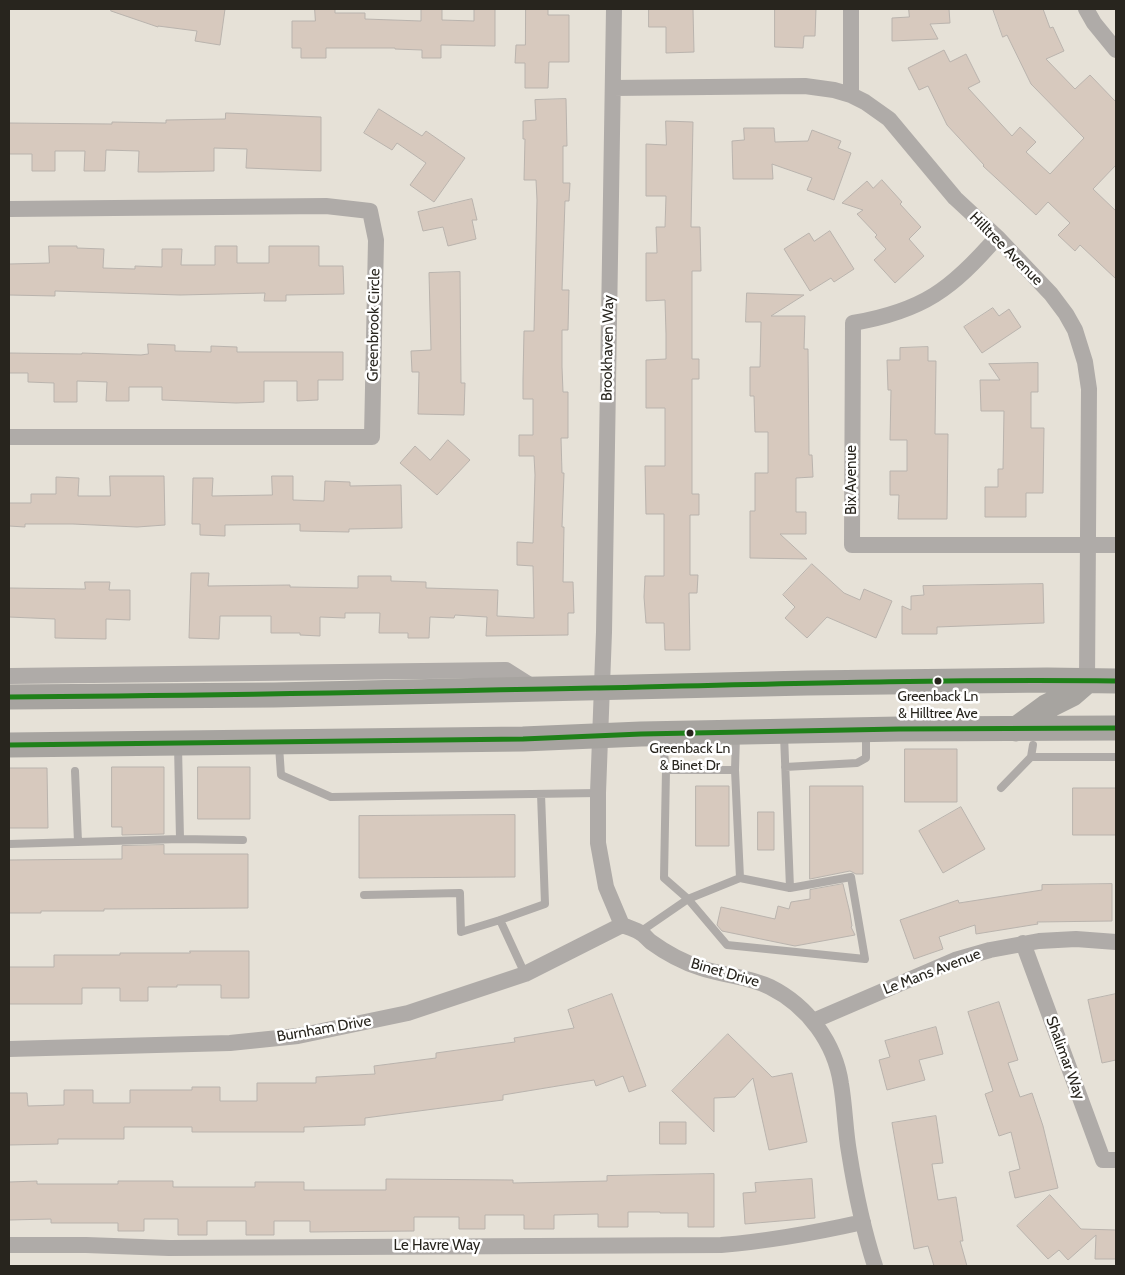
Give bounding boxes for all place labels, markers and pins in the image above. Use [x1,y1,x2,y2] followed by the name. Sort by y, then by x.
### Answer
[933,676,943,686] marker: Greenback Ln & Hilltree Ave
[898,689,978,722] place label: Greenback Ln & Hilltree Ave
[685,728,695,738] marker: Greenback Ln & Binet Dr
[650,741,730,774] place label: Greenback Ln & Binet Dr

